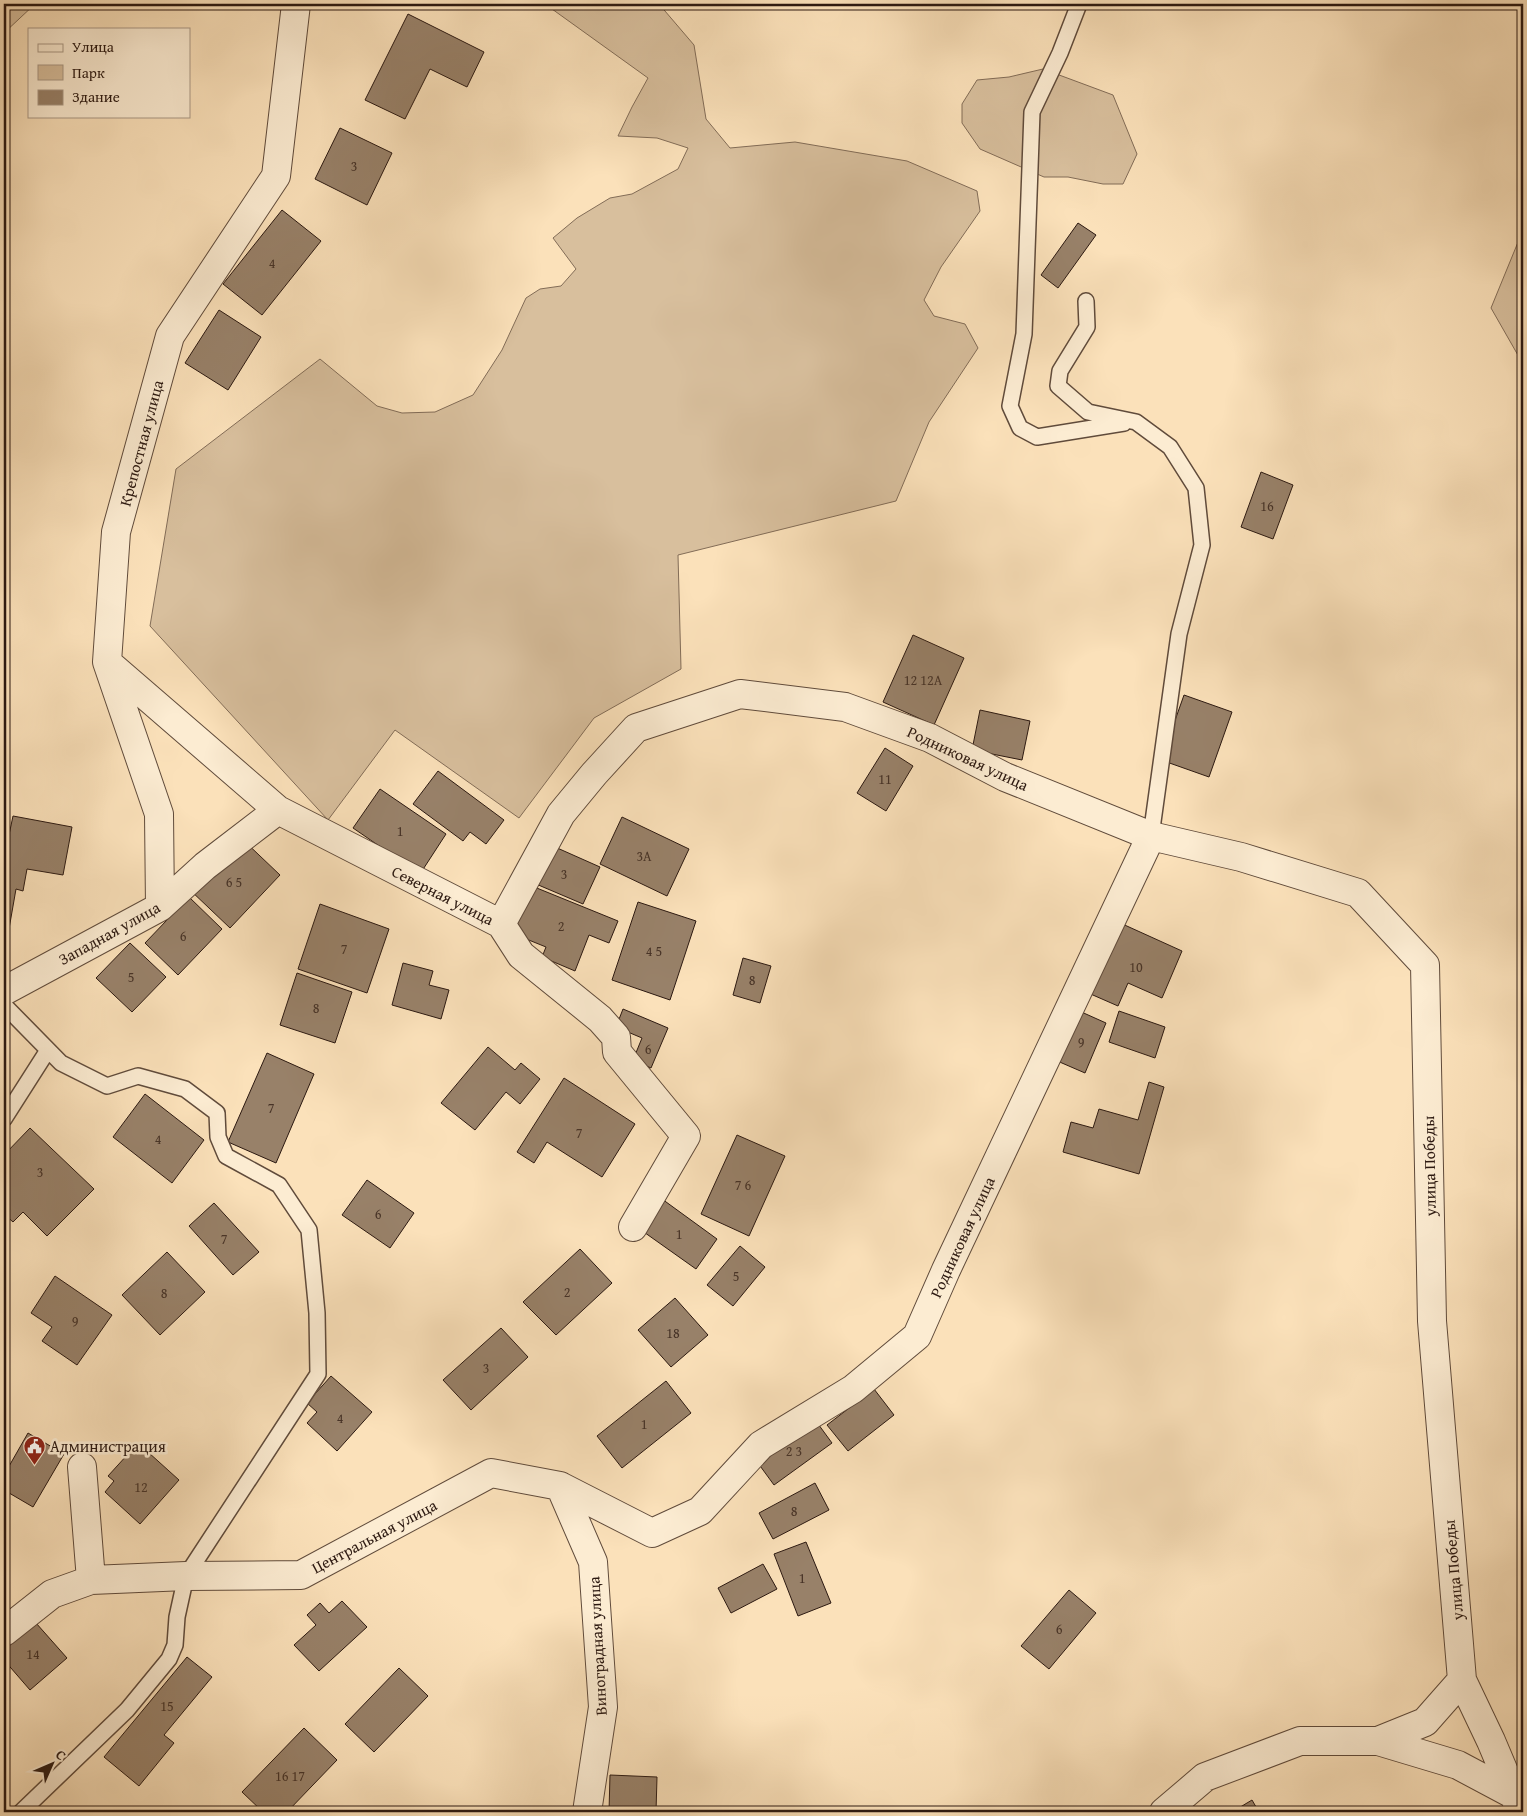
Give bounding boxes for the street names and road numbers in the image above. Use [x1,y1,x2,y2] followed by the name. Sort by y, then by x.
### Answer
[113,377,169,509] street label: Крепостная улица
[904,719,1033,797] street label: Родниковая улица
[388,859,499,931] street label: Северная улица
[54,895,165,971] street label: Западная улица
[1416,1115,1442,1218] street label: улица Победы
[923,1172,1001,1301] street label: Родниковая улица
[307,1493,441,1579] street label: Центральная улица
[1437,1519,1469,1622] street label: улица Победы
[581,1575,613,1716] street label: Виноградная улица

